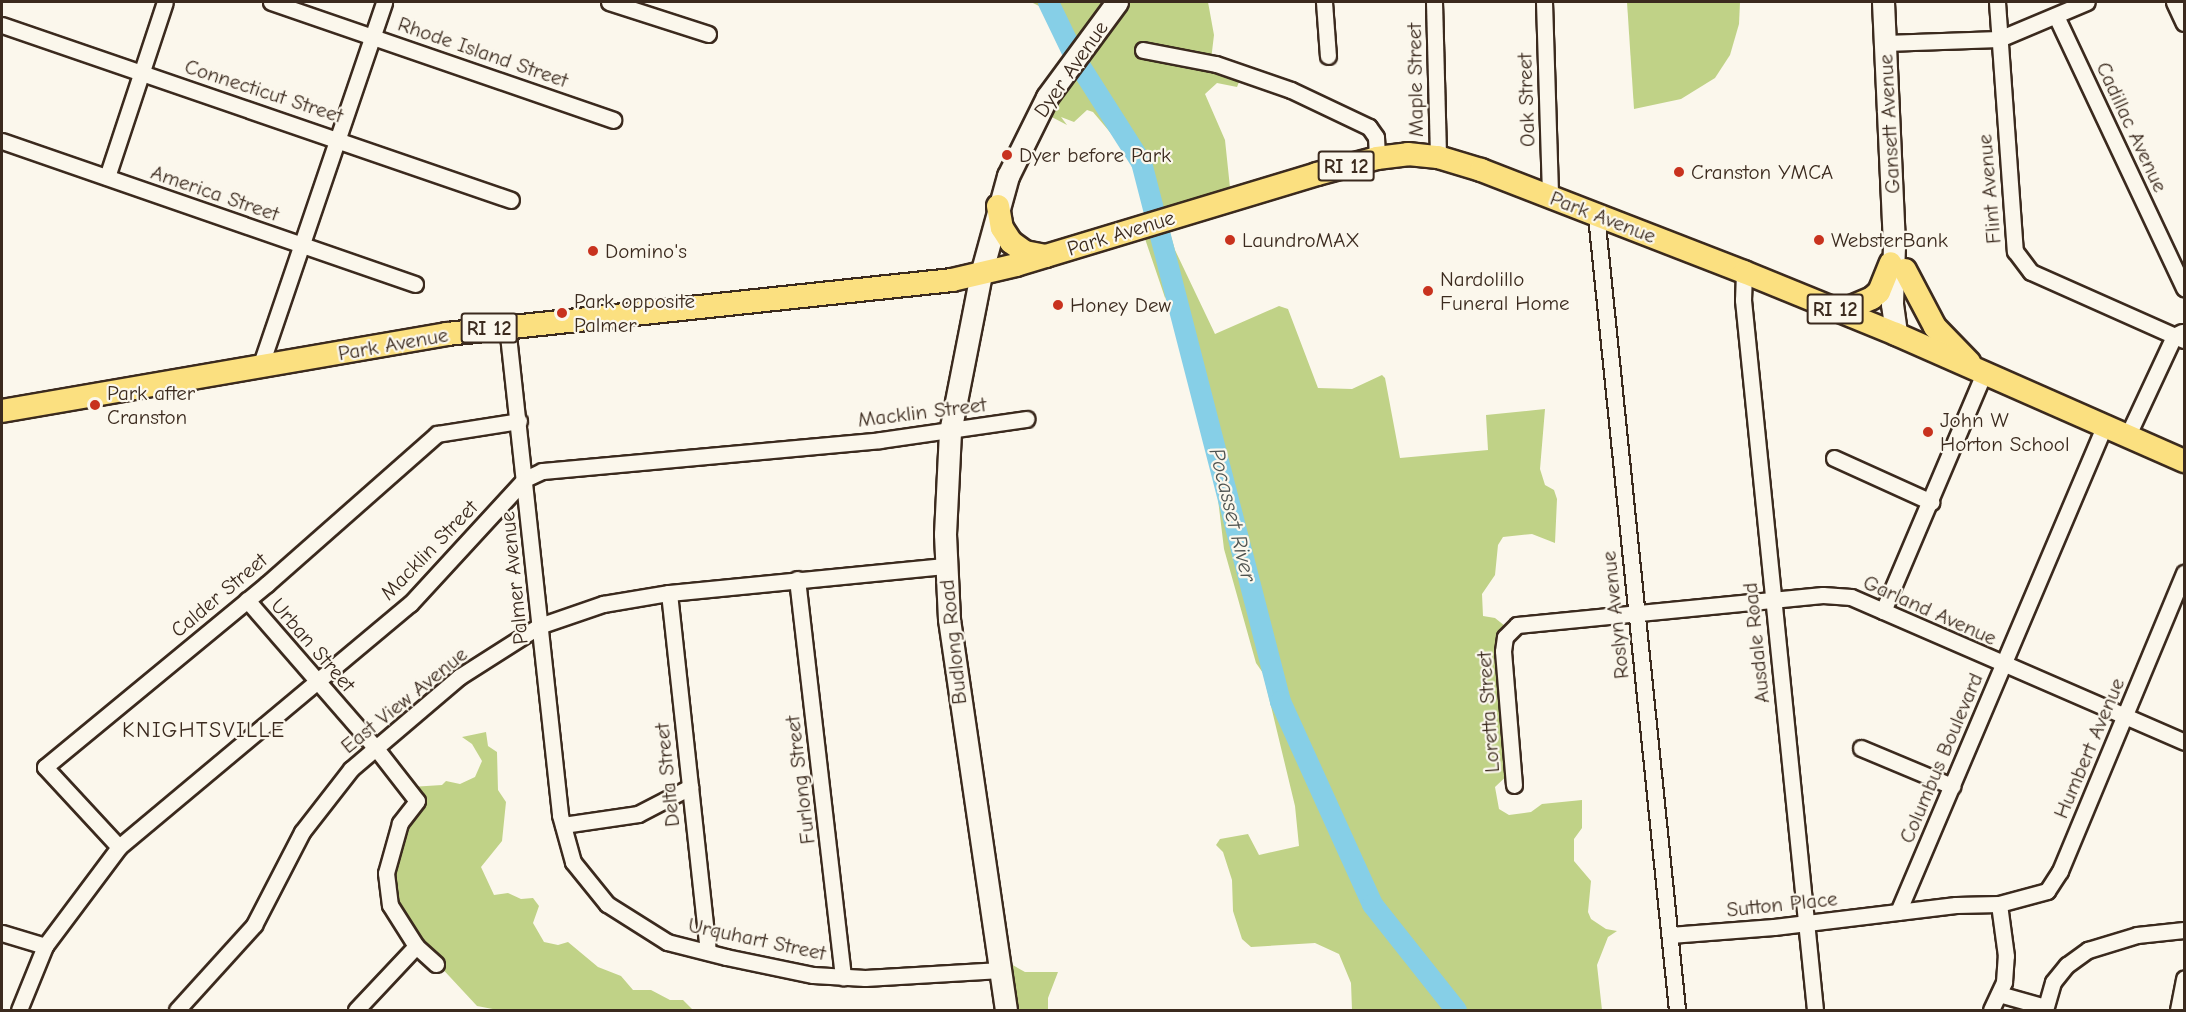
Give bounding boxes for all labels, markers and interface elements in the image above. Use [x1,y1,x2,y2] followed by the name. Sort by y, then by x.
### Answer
[395,11,571,93] street label: Rhode Island Street
[1029,16,1113,122] street label: Dyer Avenue
[1401,23,1429,137] street label: Maple Street
[1512,53,1540,147] street label: Oak Street
[182,54,346,128] street label: Connecticut Street
[1873,54,1905,194] street label: Gansett Avenue
[2091,58,2173,196] street label: Cadillac Avenue
[1972,133,2006,245] street label: Flint Avenue
[1019,142,1171,168] place label: Dyer before Park
[1000,148,1014,162] marker: Dyer before Park
[1318,149,1374,183] road number: RI 12
[148,159,282,227] street label: America Street
[1691,159,1833,185] place label: Cranston YMCA
[1672,165,1686,179] marker: Cranston YMCA
[1547,185,1659,249] street label: Park Avenue
[1064,205,1178,261] street label: Park Avenue
[1242,227,1360,253] place label: LaundroMAX
[1831,227,1948,253] place label: WebsterBank
[1223,233,1237,247] marker: LaundroMAX
[1812,233,1826,247] marker: WebsterBank
[605,238,687,264] place label: Domino's
[586,244,600,258] marker: Domino's
[1440,266,1570,316] place label: Nardolillo Funeral Home
[1421,284,1435,298] marker: Nardolillo Funeral Home
[574,288,695,338] place label: Park opposite Palmer
[1070,292,1171,318] place label: Honey Dew
[1806,292,1864,326] road number: RI 12
[1051,298,1065,312] marker: Honey Dew
[555,306,569,320] marker: Park opposite Palmer
[460,311,518,345] road number: RI 12
[336,322,450,366] street label: Park Avenue
[107,380,195,430] place label: Park after Cranston
[856,392,988,432] street label: Macklin Street
[88,398,102,412] marker: Park after Cranston
[1940,407,2070,457] place label: John W Horton School
[1921,425,1935,439] marker: John W Horton School
[1203,446,1261,584] water label: Pocasset River
[375,495,483,605] street label: Macklin Street
[494,510,534,646] street label: Palmer Avenue
[166,547,272,643] street label: Calder Street
[1596,550,1634,680] street label: Roslyn Avenue
[1859,569,2001,651] street label: Garland Avenue
[934,578,972,706] street label: Budlong Road
[1737,581,1775,705] street label: Ausdale Road
[265,593,361,697] street label: Urban Street
[336,641,472,759] street label: East View Avenue
[1471,650,1505,774] street label: Loretta Street
[1894,669,1988,847] street label: Columbus Boulevard
[2048,674,2130,822] street label: Humbert Avenue
[780,714,820,846] street label: Furlong Street
[122,718,286,744] district label: KNIGHTSVILLE
[649,722,685,828] street label: Delta Street
[1725,886,1839,922] street label: Sutton Place
[686,912,828,966] street label: Urquhart Street

